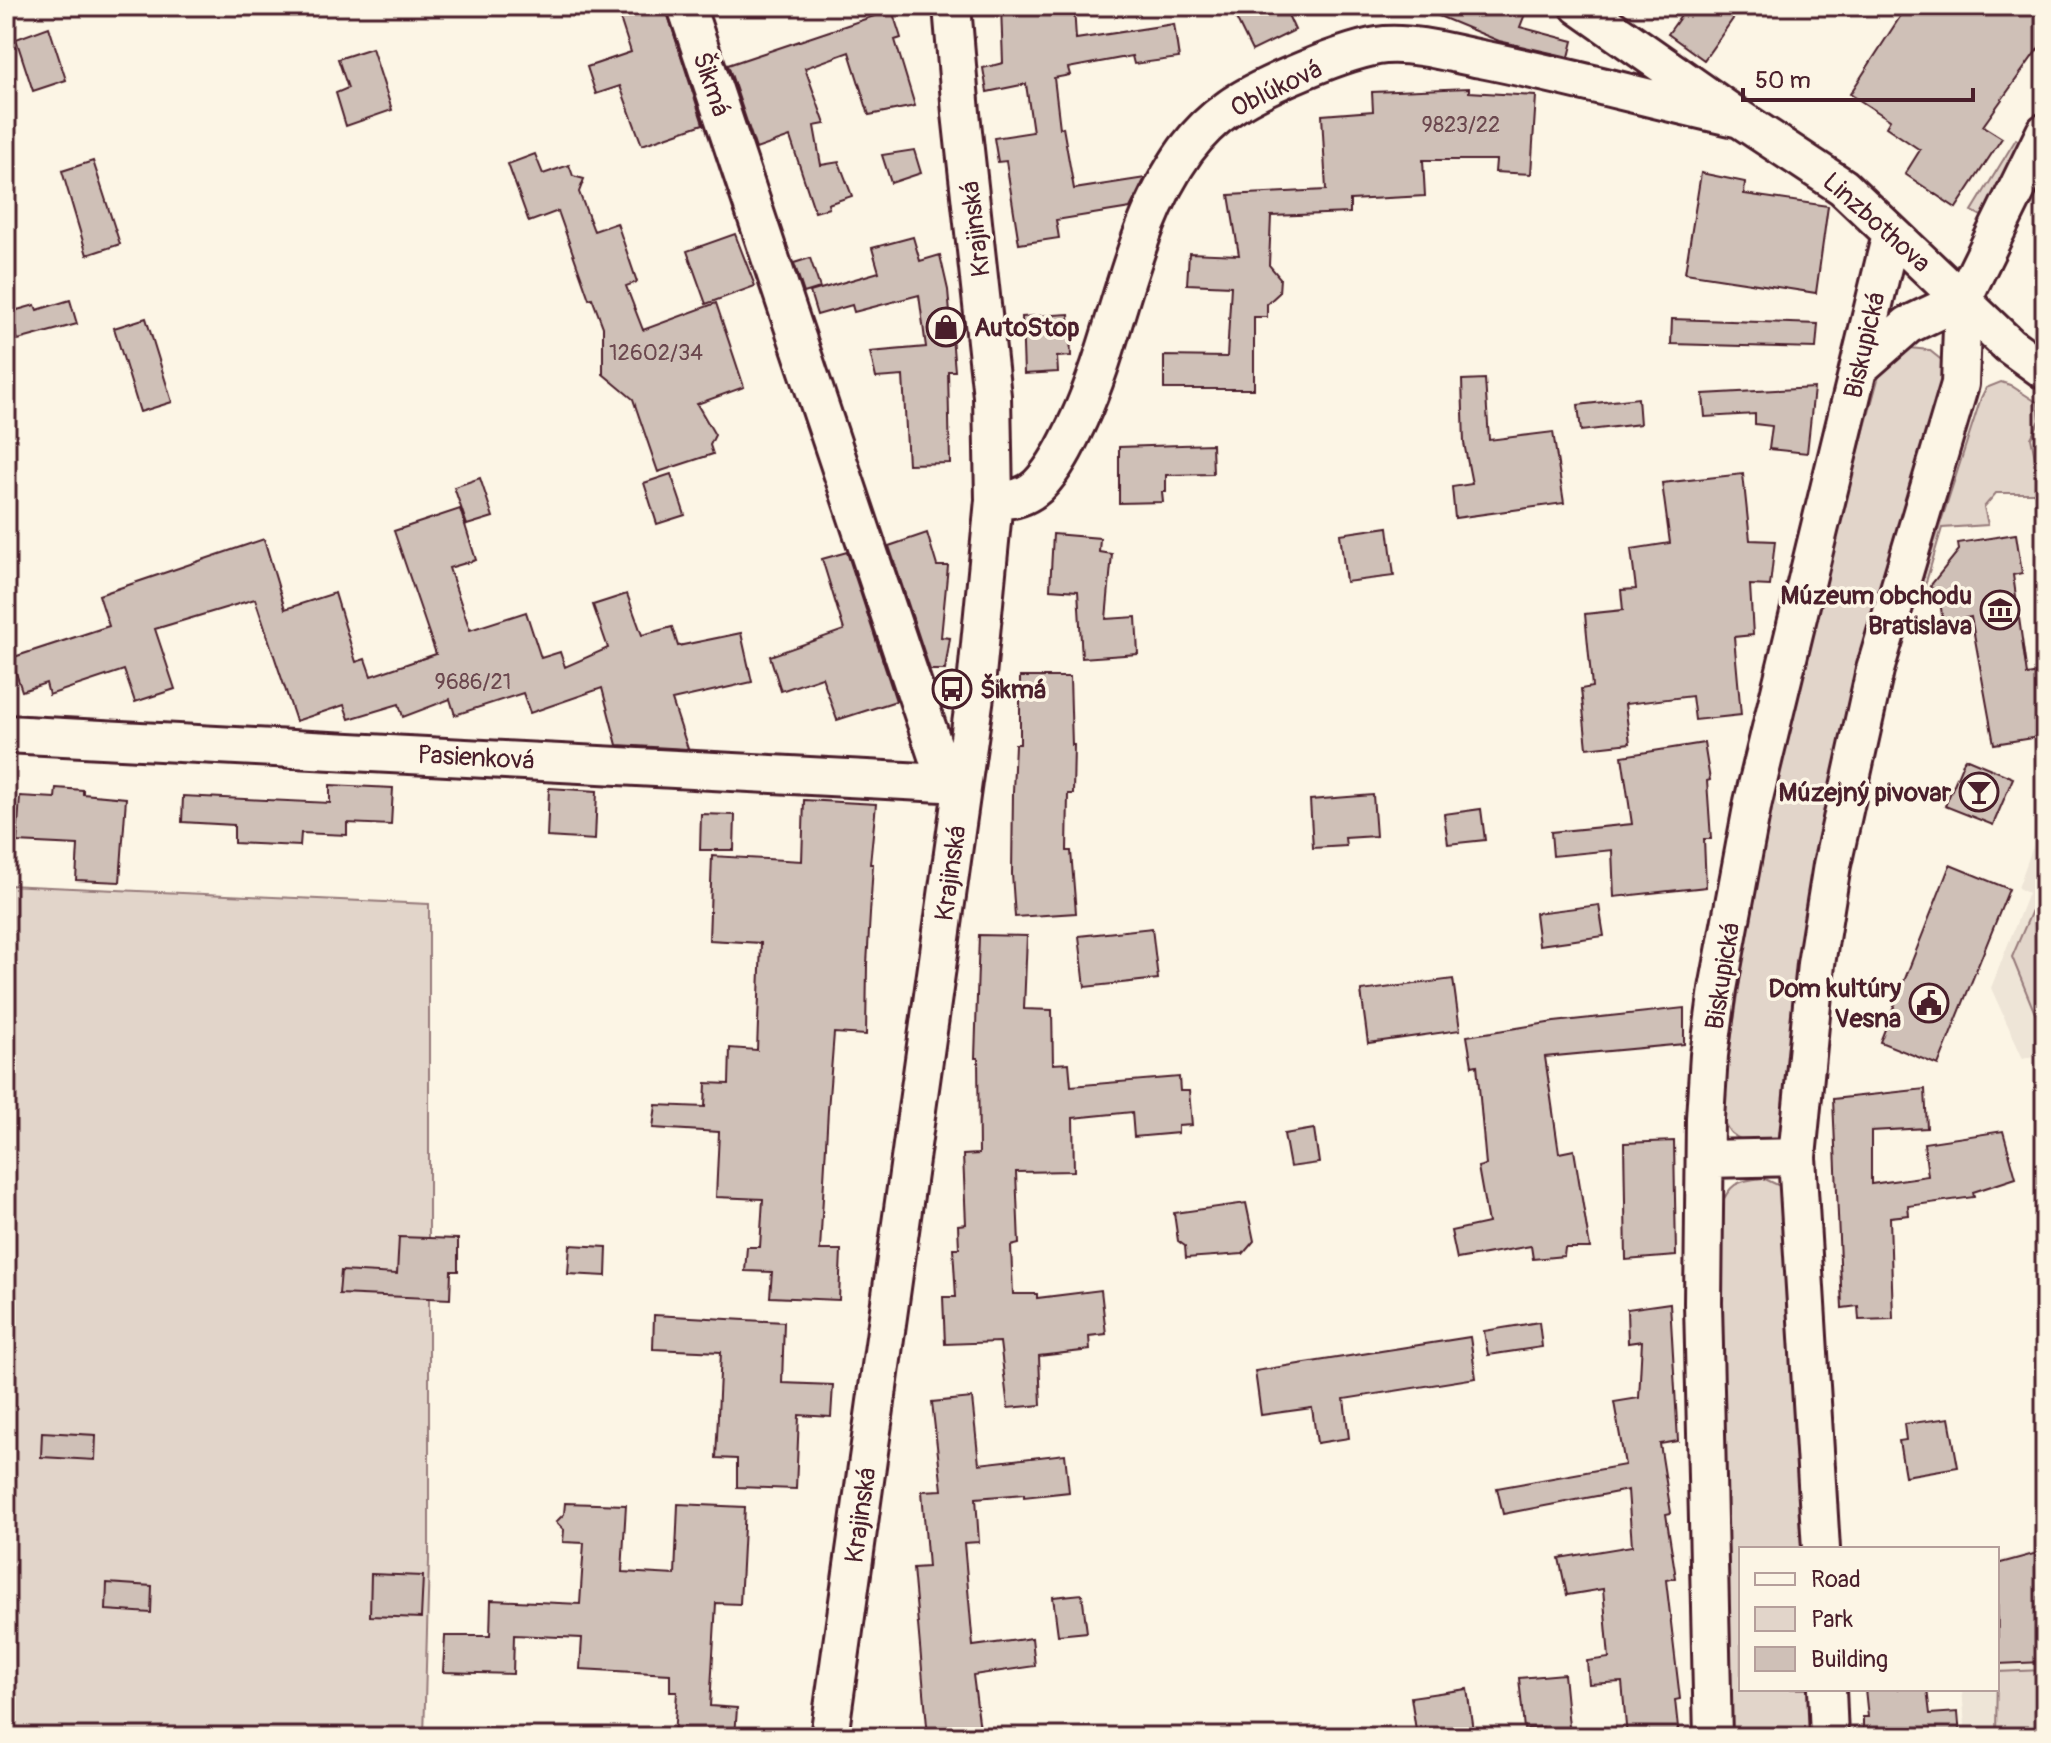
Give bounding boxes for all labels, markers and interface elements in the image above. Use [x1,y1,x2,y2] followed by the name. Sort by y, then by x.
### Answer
[685,48,738,121] street label: Šikmá
[1743,52,1973,102] scale bar
[1226,53,1327,125] street label: Oblúková
[1755,66,1811,95] text: 50 m
[1422,111,1500,139] house number: 9823/22
[1816,166,1937,280] street label: Linzbothova
[954,179,998,279] street label: Krajinská
[1837,289,1893,401] street label: Biskupická
[925,306,967,348] shop icon: AutoStop
[974,312,1079,344] place label: AutoStop
[609,339,703,367] house number: 12602/34
[1780,580,1972,642] place label: Múzeum obchodu Bratislava
[1979,589,2021,631] museum icon: Múzeum obchodu Bratislava
[435,668,511,696] house number: 9686/21
[931,668,973,710] bus stop icon: Šikmá
[980,673,1046,706] place label: Šikmá
[417,739,535,777] street label: Pasienková
[1958,771,2000,813] bar icon: Múzejný pivovar
[1779,777,1952,809] place label: Múzejný pivovar
[928,823,974,923] street label: Krajinská
[1699,920,1747,1032] street label: Biskupická
[1768,973,1902,1035] place label: Dom kultúry Vesna
[1908,982,1950,1024] public building icon: Dom kultúry Vesna
[838,1465,884,1565] street label: Krajinská
[1739,1547,1999,1691] legend
[1811,1565,1861,1594] text: Road
[1811,1605,1853,1634] text: Park
[1811,1645,1888,1674] text: Building

